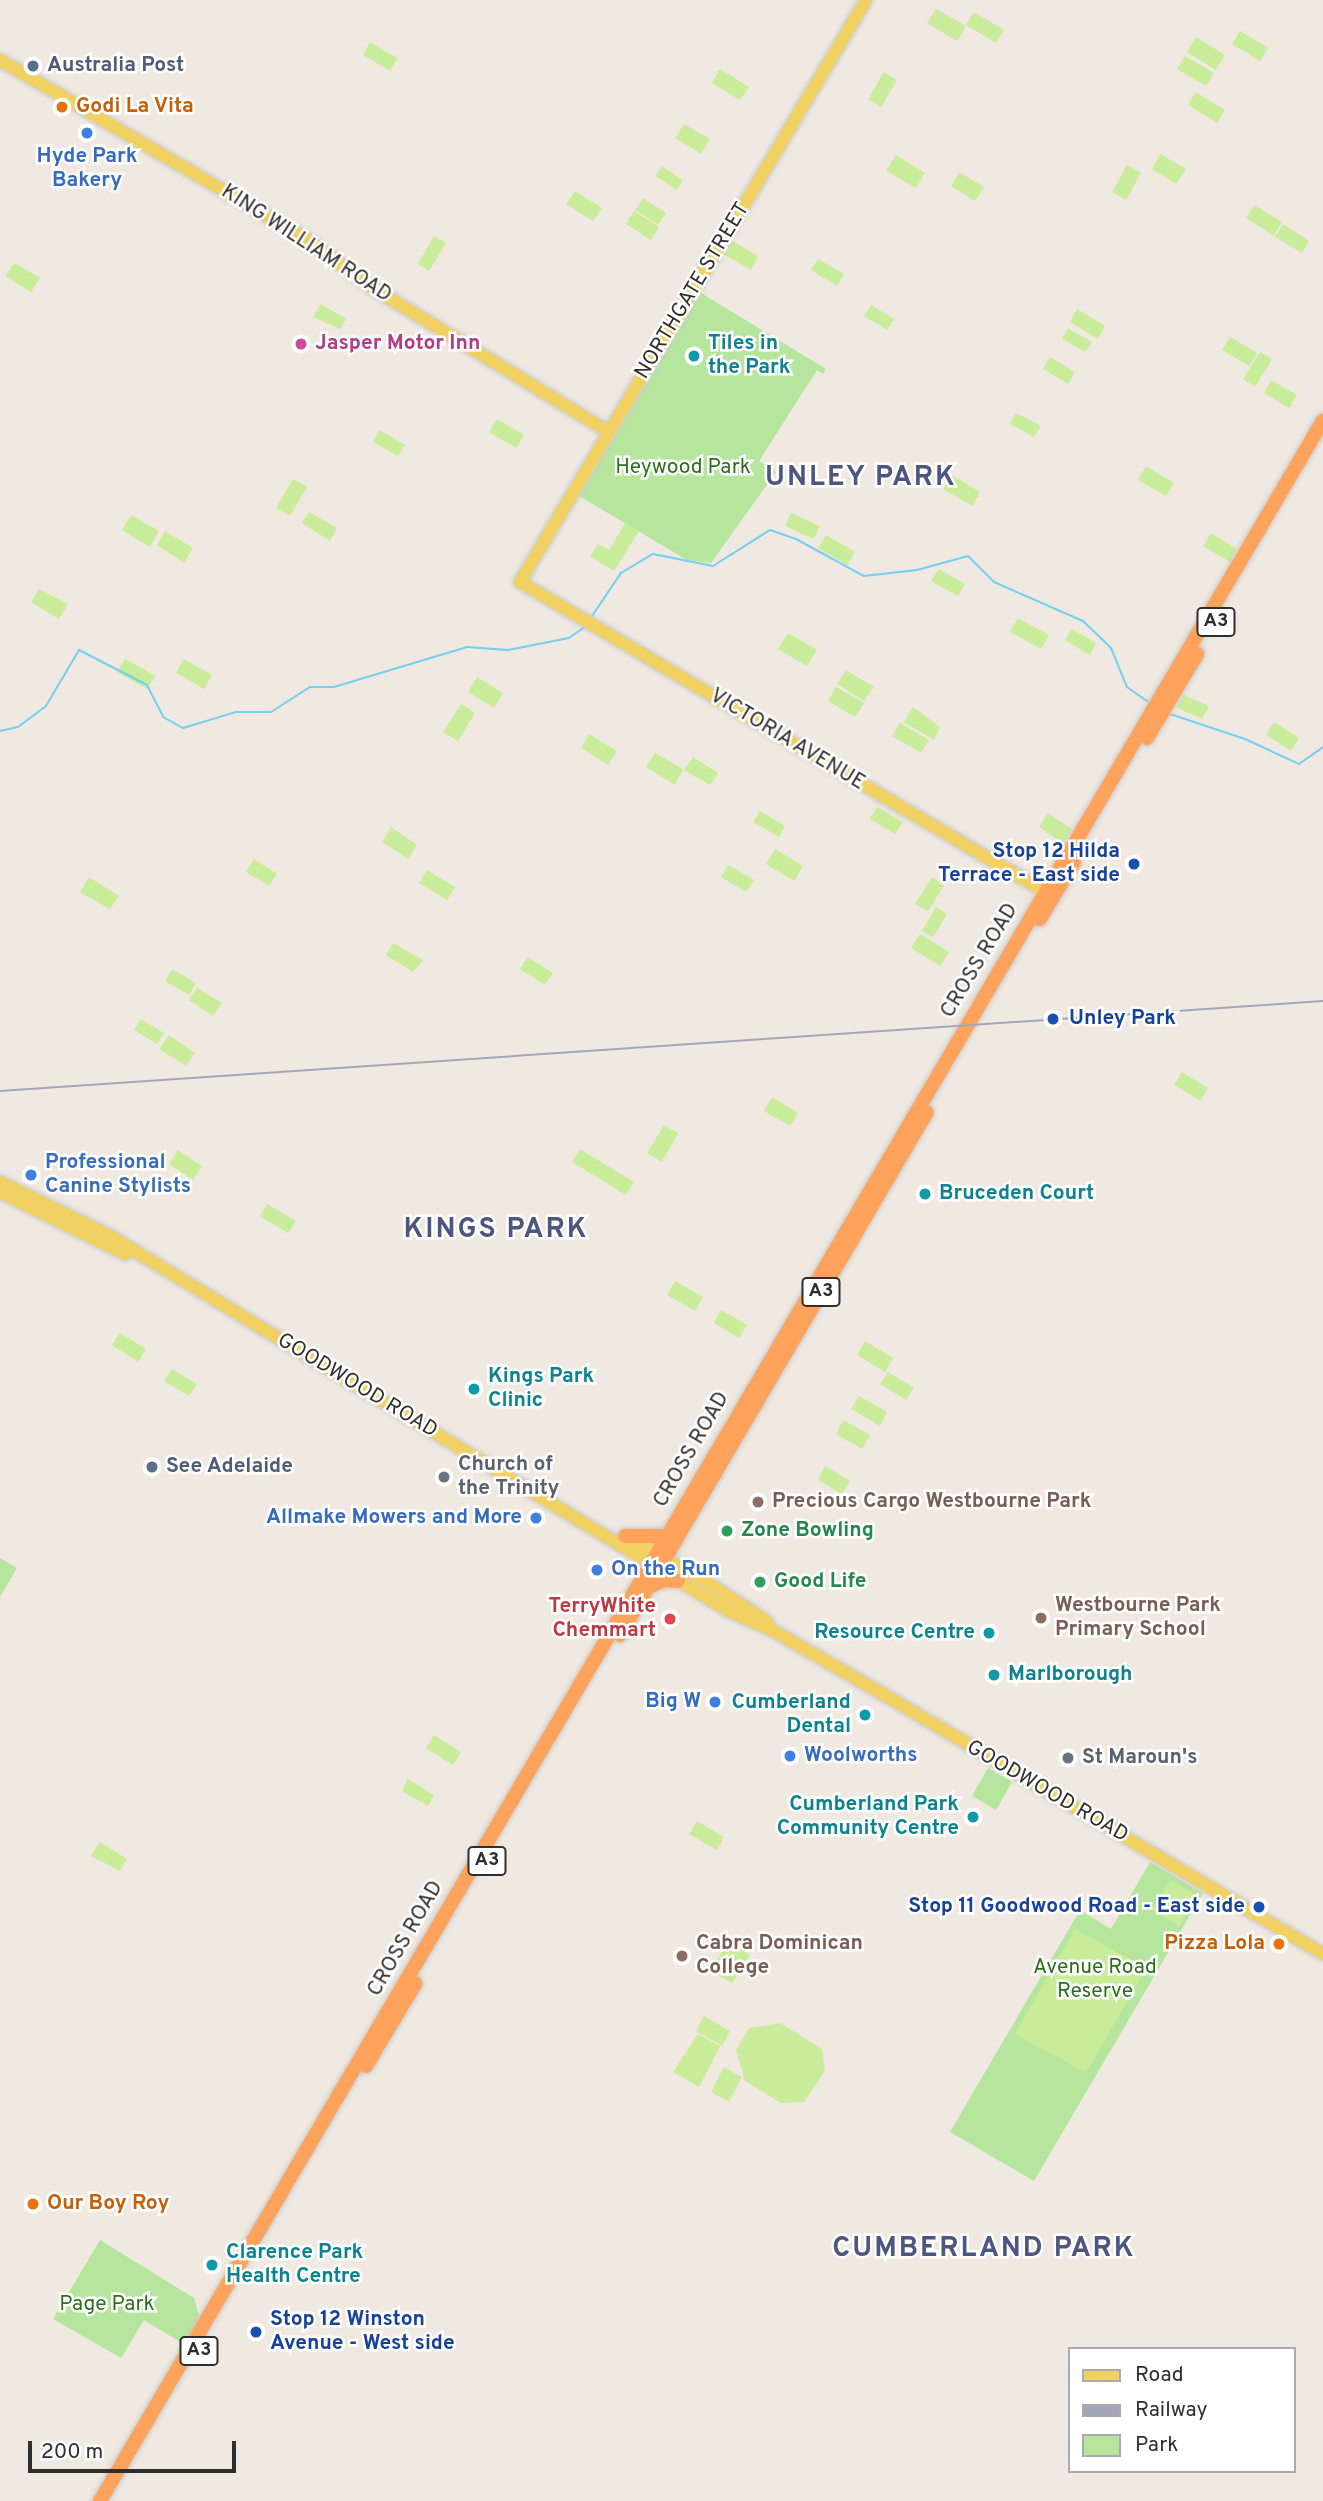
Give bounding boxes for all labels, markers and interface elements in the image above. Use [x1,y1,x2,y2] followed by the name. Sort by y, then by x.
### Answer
[47,53,184,79] place label: Australia Post
[25,58,41,74] marker: Australia Post
[76,94,195,120] place label: Godi La Vita
[54,99,70,115] marker: Godi La Vita
[79,125,95,141] marker: Hyde Park Bakery
[36,144,138,194] place label: Hyde Park Bakery
[216,179,396,309] street label: KING WILLIAM ROAD
[630,198,756,384] street label: NORTHGATE STREET
[315,331,480,357] place label: Jasper Motor Inn
[708,331,790,381] place label: Tiles in the Park
[293,336,309,352] marker: Jasper Motor Inn
[686,348,702,364] marker: Tiles in the Park
[615,455,751,481] park label: Heywood Park
[766,461,956,495] district label: UNLEY PARK
[1195,607,1237,638] road number: A3
[704,683,870,797] street label: VICTORIA AVENUE
[938,839,1120,889] place label: Stop 12 Hilda Terrace - East side
[1126,856,1142,872] marker: Stop 12 Hilda Terrace - East side
[936,899,1024,1023] street label: CROSS ROAD
[1069,1006,1176,1032] place label: Unley Park
[1043,1009,1063,1029] marker: Unley Park
[45,1150,191,1200] place label: Professional Canine Stylists
[23,1167,39,1183] marker: Professional Canine Stylists
[939,1181,1094,1207] place label: Bruceden Court
[917,1186,933,1202] marker: Bruceden Court
[405,1213,587,1247] district label: KINGS PARK
[800,1276,842,1308] road number: A3
[272,1328,442,1444] street label: GOODWOOD ROAD
[488,1364,594,1414] place label: Kings Park Clinic
[466,1381,482,1397] marker: Kings Park Clinic
[649,1388,735,1512] street label: CROSS ROAD
[458,1452,559,1502] place label: Church of the Trinity
[166,1454,294,1480] place label: See Adelaide
[144,1459,160,1475] marker: See Adelaide
[436,1469,452,1485] marker: Church of the Trinity
[772,1489,1091,1515] place label: Precious Cargo Westbourne Park
[750,1494,766,1510] marker: Precious Cargo Westbourne Park
[266,1505,522,1531] place label: Allmake Mowers and More
[528,1510,544,1526] marker: Allmake Mowers and More
[741,1518,874,1544] place label: Zone Bowling
[719,1523,735,1539] marker: Zone Bowling
[611,1557,720,1583] place label: On the Run
[589,1562,605,1578] marker: On the Run
[774,1569,866,1595] place label: Good Life
[752,1574,768,1590] marker: Good Life
[1055,1593,1221,1643] place label: Westbourne Park Primary School
[549,1594,656,1644] place label: TerryWhite Chemmart
[1033,1610,1049,1626] marker: Westbourne Park Primary School
[662,1611,678,1627] marker: TerryWhite Chemmart
[814,1620,975,1646] place label: Resource Centre
[981,1625,997,1641] marker: Resource Centre
[1008,1662,1132,1688] place label: Marlborough
[986,1667,1002,1683] marker: Marlborough
[645,1689,701,1715] place label: Big W
[732,1690,851,1740] place label: Cumberland Dental
[707,1694,723,1710] marker: Big W
[857,1707,873,1723] marker: Cumberland Dental
[962,1735,1132,1849] street label: GOODWOOD ROAD
[804,1743,918,1769] place label: Woolworths
[1082,1745,1197,1771] place label: St Maroun's
[782,1748,798,1764] marker: Woolworths
[1060,1750,1076,1766] marker: St Maroun's
[777,1792,959,1842] place label: Cumberland Park Community Centre
[965,1809,981,1825] marker: Cumberland Park Community Centre
[466,1845,508,1876] road number: A3
[363,1877,449,2001] street label: CROSS ROAD
[908,1894,1245,1920] place label: Stop 11 Goodwood Road - East side
[1251,1899,1267,1915] marker: Stop 11 Goodwood Road - East side
[696,1931,863,1981] place label: Cabra Dominican College
[1164,1931,1265,1957] place label: Pizza Lola
[1271,1936,1287,1952] marker: Pizza Lola
[674,1948,690,1964] marker: Cabra Dominican College
[1033,1955,1157,2005] park label: Avenue Road Reserve
[47,2191,169,2217] place label: Our Boy Roy
[25,2196,41,2212] marker: Our Boy Roy
[834,2232,1134,2266] district label: CUMBERLAND PARK
[226,2240,363,2290] place label: Clarence Park Health Centre
[204,2257,220,2273] marker: Clarence Park Health Centre
[59,2292,155,2318] park label: Page Park
[270,2307,455,2357] place label: Stop 12 Winston Avenue - West side
[248,2324,264,2340] marker: Stop 12 Winston Avenue - West side
[178,2336,220,2366] road number: A3
[1068,2347,1295,2473] legend
[1135,2362,1184,2389] text: Road
[1135,2397,1208,2424] text: Railway
[32,2428,240,2472] scale bar
[1135,2432,1178,2459] text: Park
[41,2439,103,2466] text: 200 m

